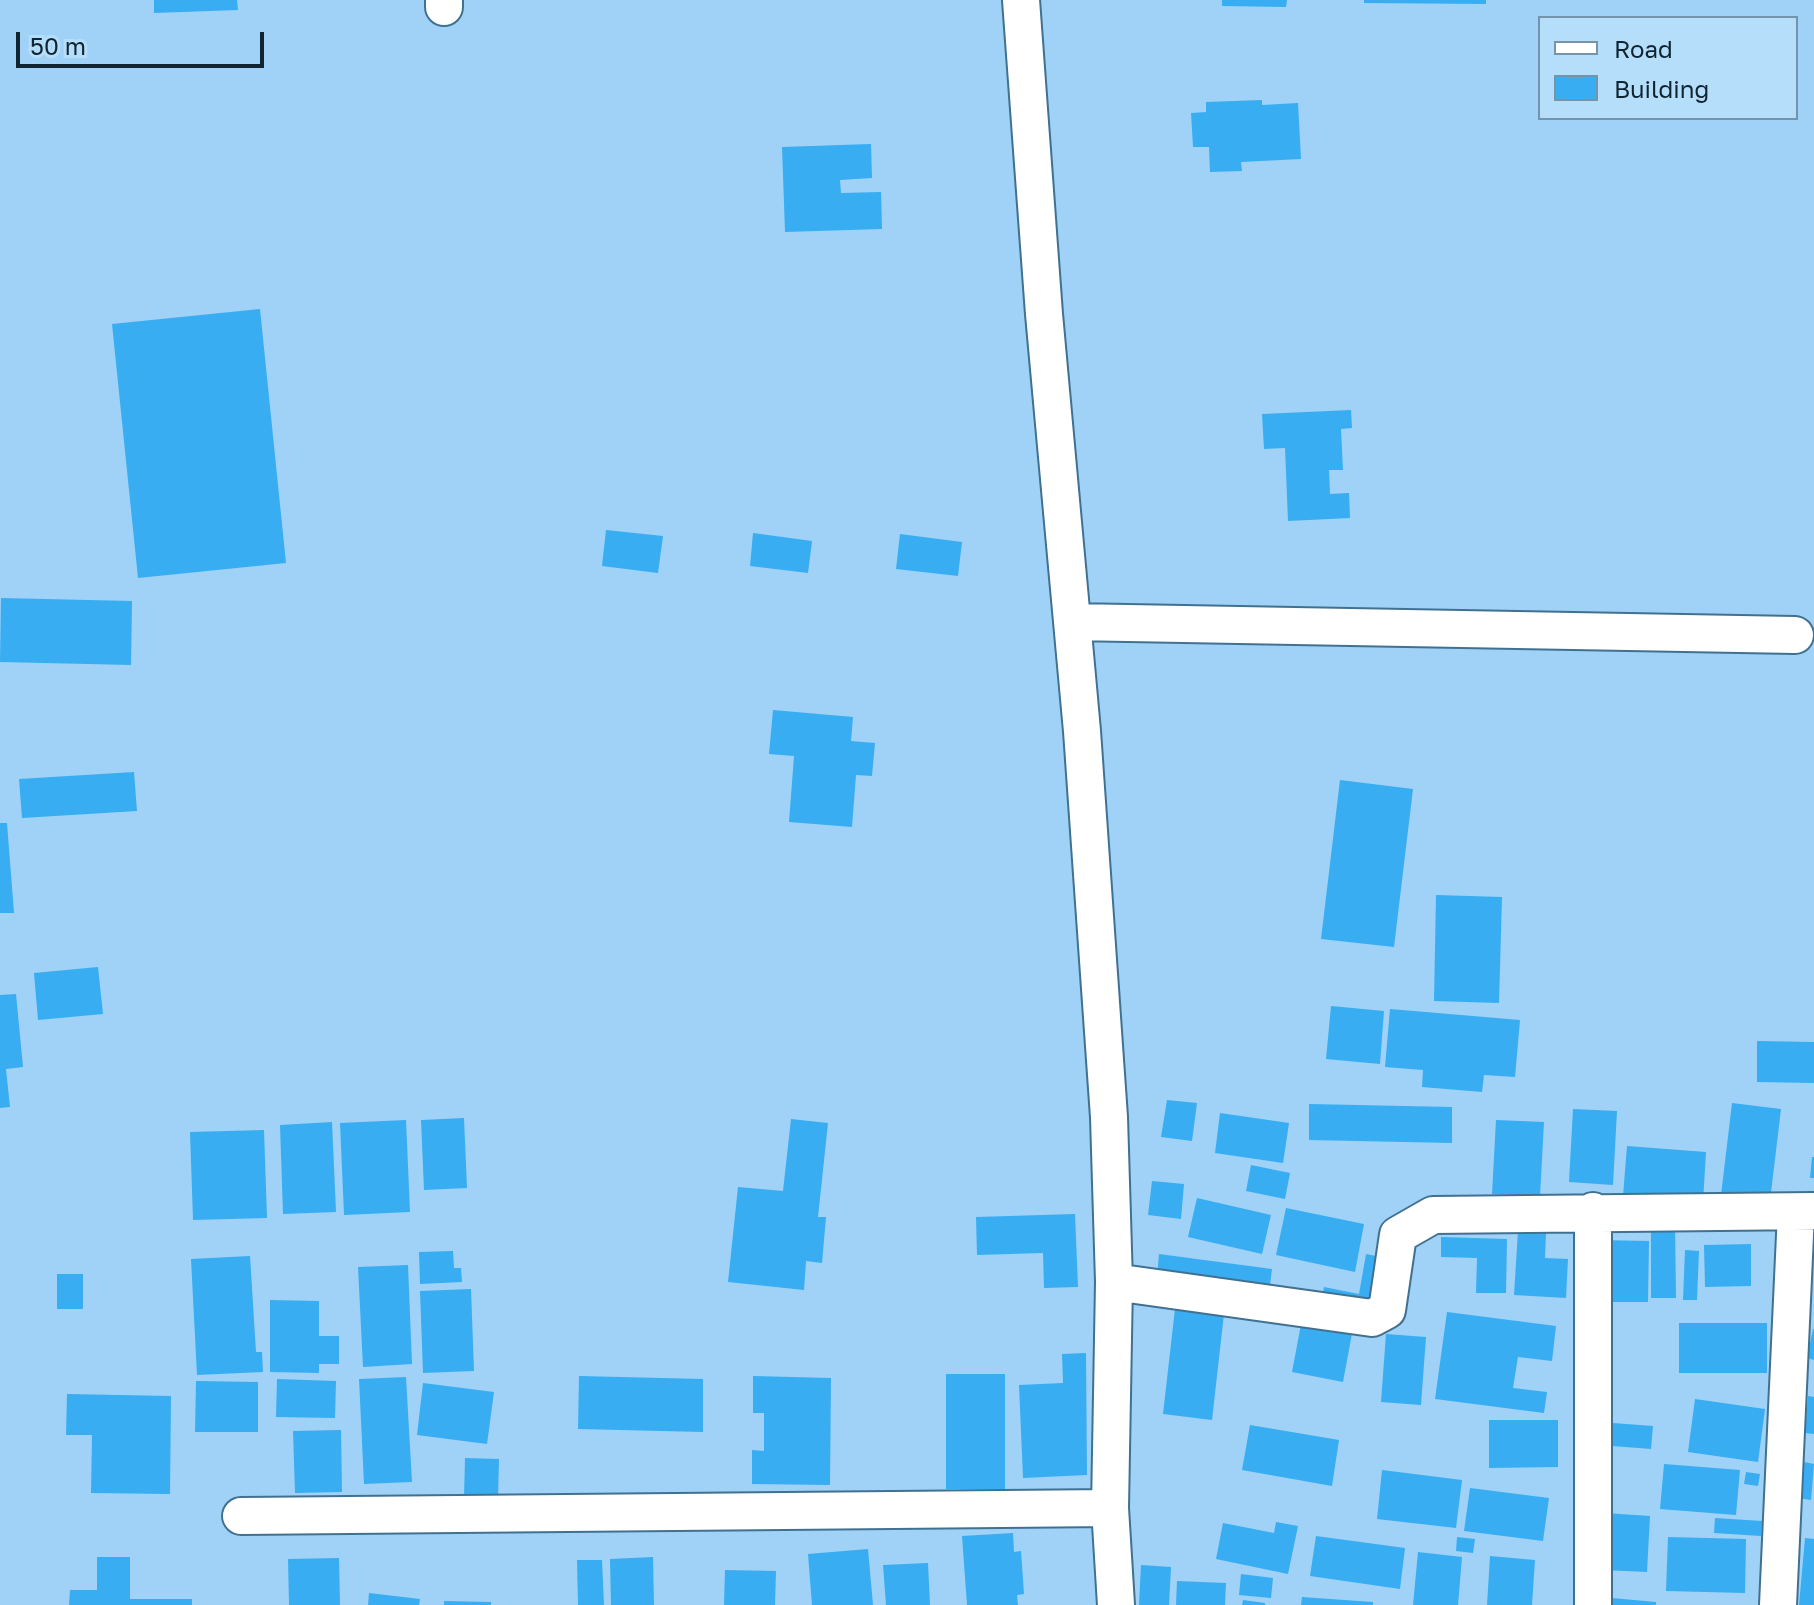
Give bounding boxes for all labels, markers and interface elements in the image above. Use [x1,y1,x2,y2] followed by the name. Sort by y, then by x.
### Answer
[20,16,268,66] scale bar
[1538,16,1798,120] legend
[30,31,86,60] text: 50 m
[1614,34,1673,63] text: Road
[1614,74,1709,103] text: Building

